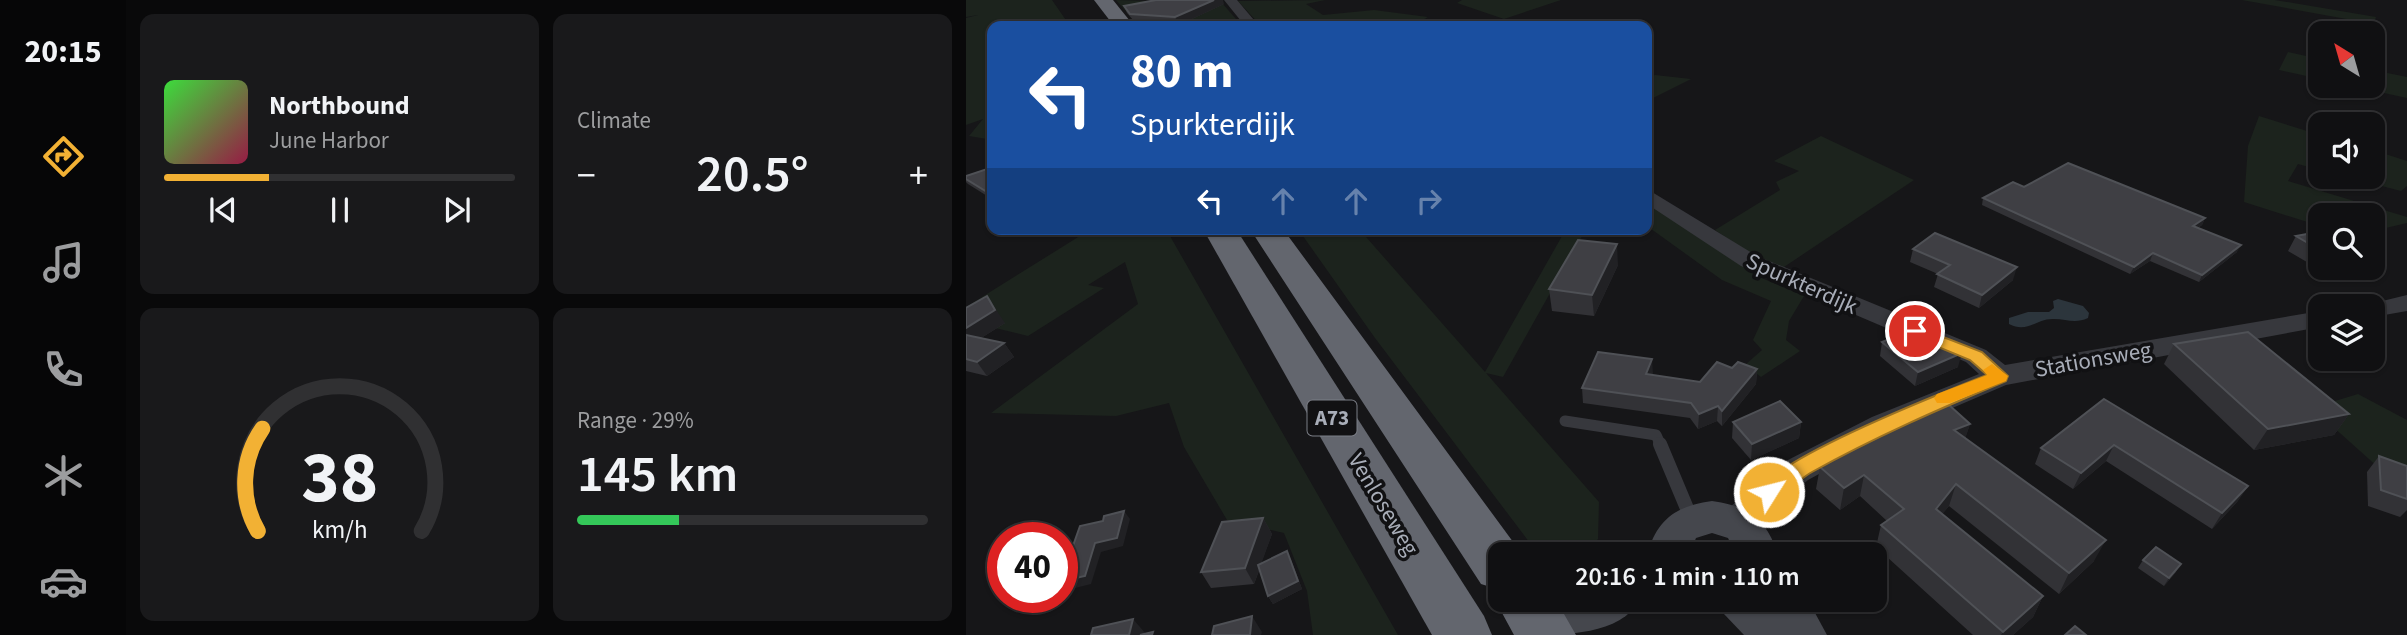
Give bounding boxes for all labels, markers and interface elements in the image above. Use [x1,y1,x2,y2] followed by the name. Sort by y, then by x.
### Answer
[2308,21,2385,98] north arrow
[2308,21,2385,371] map controls
[24,29,102,75] text: 20:15
[1130,37,1234,107] text: 80 m
[1015,49,1106,140] icon: left
[269,87,410,124] text: Northbound
[1130,102,1295,148] text: Spurkterdijk
[577,104,651,137] text: Climate
[2308,112,2385,189] button: sound
[269,124,389,157] text: June Harbor
[39,132,88,181] icon: directions
[696,138,809,212] text: 20.5°
[577,149,596,203] text: −
[909,149,928,203] text: +
[1191,182,1229,220] icon: left
[1264,182,1302,220] icon: ahead
[1337,182,1375,220] icon: ahead
[1410,182,1448,220] icon: right
[204,191,242,229] icon: previous
[321,191,359,229] icon: pause
[438,191,476,229] icon: next
[2308,203,2385,280] button: search
[39,238,88,287] icon: music
[1741,244,1863,323] street label: Spurkterdijk
[2308,294,2385,371] button: layers
[1885,301,1945,361] pin
[1896,312,1934,350] icon: arrive
[2032,333,2154,386] street label: Stationsweg
[39,345,88,394] icon: phone
[1308,400,1356,436] road number: A73
[577,404,694,437] text: Range · 29%
[301,426,378,530] text: 38
[577,438,738,512] text: 145 km
[1340,447,1427,562] street label: Venloseweg
[39,451,88,500] icon: climate
[1732,455,1806,529] position arrow
[312,511,367,547] text: km/h
[987,522,1078,613] speed limit sign: 40
[39,557,88,606] icon: car
[1575,558,1800,595] text: 20:16 · 1 min · 110 m

